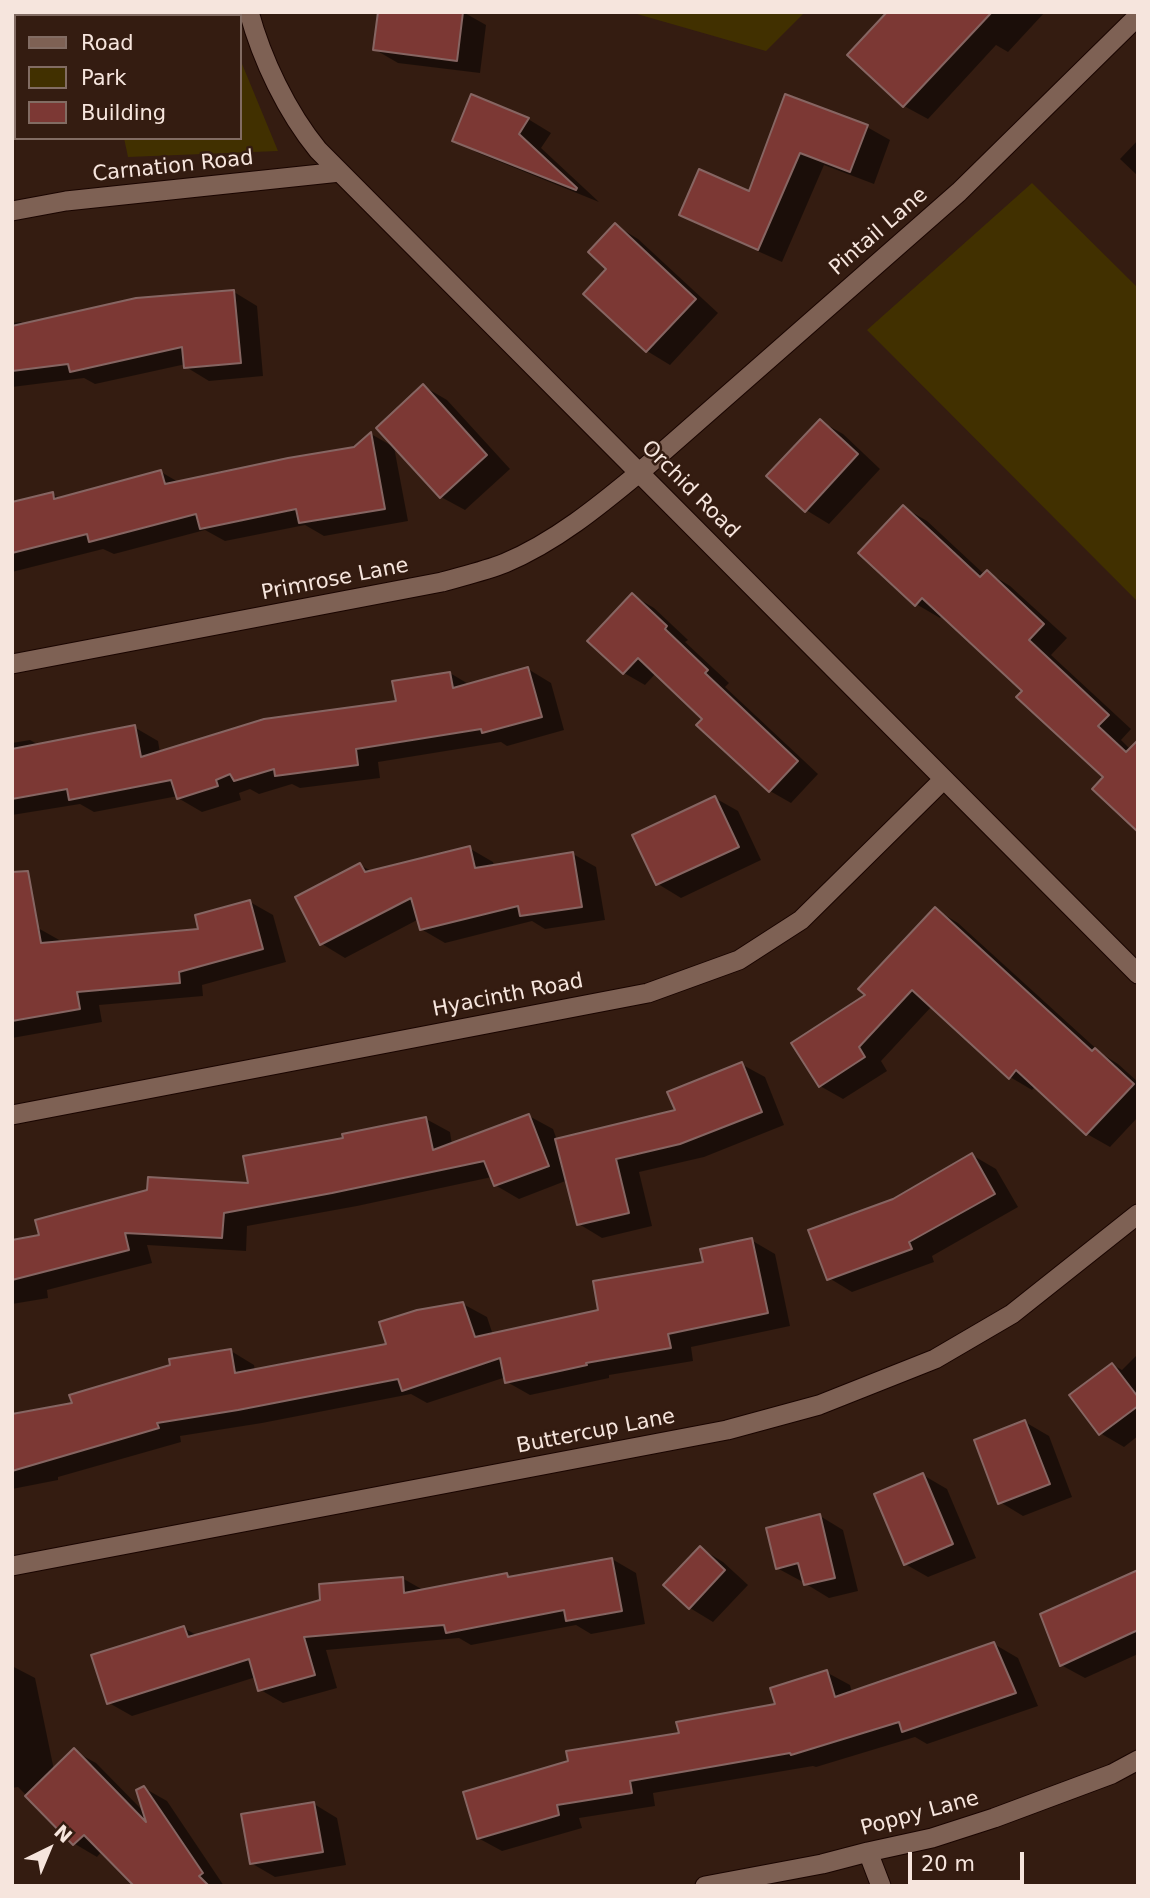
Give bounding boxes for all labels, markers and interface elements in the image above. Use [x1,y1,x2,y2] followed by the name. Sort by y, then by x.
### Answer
[14,14,242,140] legend
[81,31,134,55] text: Road
[81,66,126,90] text: Park
[81,101,166,125] text: Building
[91,146,255,188] street label: Carnation Road
[825,183,933,281] street label: Pintail Lane
[636,436,744,544] street label: Orchid Road
[259,553,411,607] street label: Primrose Lane
[431,969,585,1023] street label: Hyacinth Road
[515,1404,677,1460] street label: Buttercup Lane
[858,1786,982,1842] street label: Poppy Lane
[14,1814,84,1884] north arrow
[50,1820,77,1847] text: N
[912,1839,1028,1883] scale bar
[921,1852,975,1876] text: 20 m

